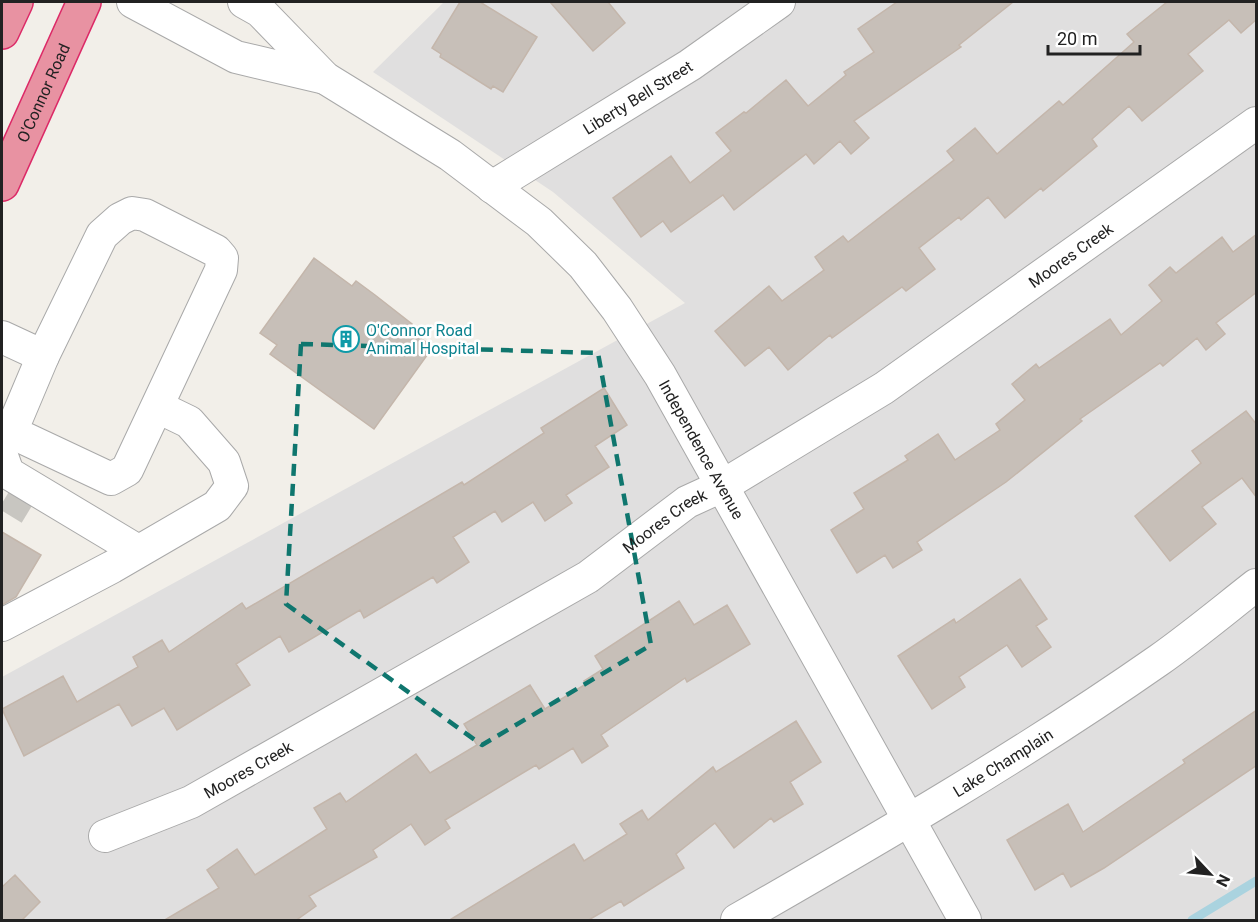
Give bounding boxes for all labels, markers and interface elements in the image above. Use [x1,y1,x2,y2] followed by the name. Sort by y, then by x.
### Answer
[1048,18,1140,56] scale bar
[1057,28,1097,49] text: 20 m
[13,41,74,145] street label: O'Connor Road
[580,57,696,139] street label: Liberty Bell Street
[1025,218,1117,292] street label: Moores Creek
[366,321,479,358] place label: O'Connor Road Animal Hospital
[331,324,361,354] building icon: O'Connor Road Animal Hospital
[655,377,748,523] street label: Independence Avenue
[619,485,711,557] street label: Moores Creek
[950,725,1057,801] street label: Lake Champlain
[201,737,297,803] street label: Moores Creek
[1180,844,1240,904] north arrow
[1212,871,1234,890] text: N

